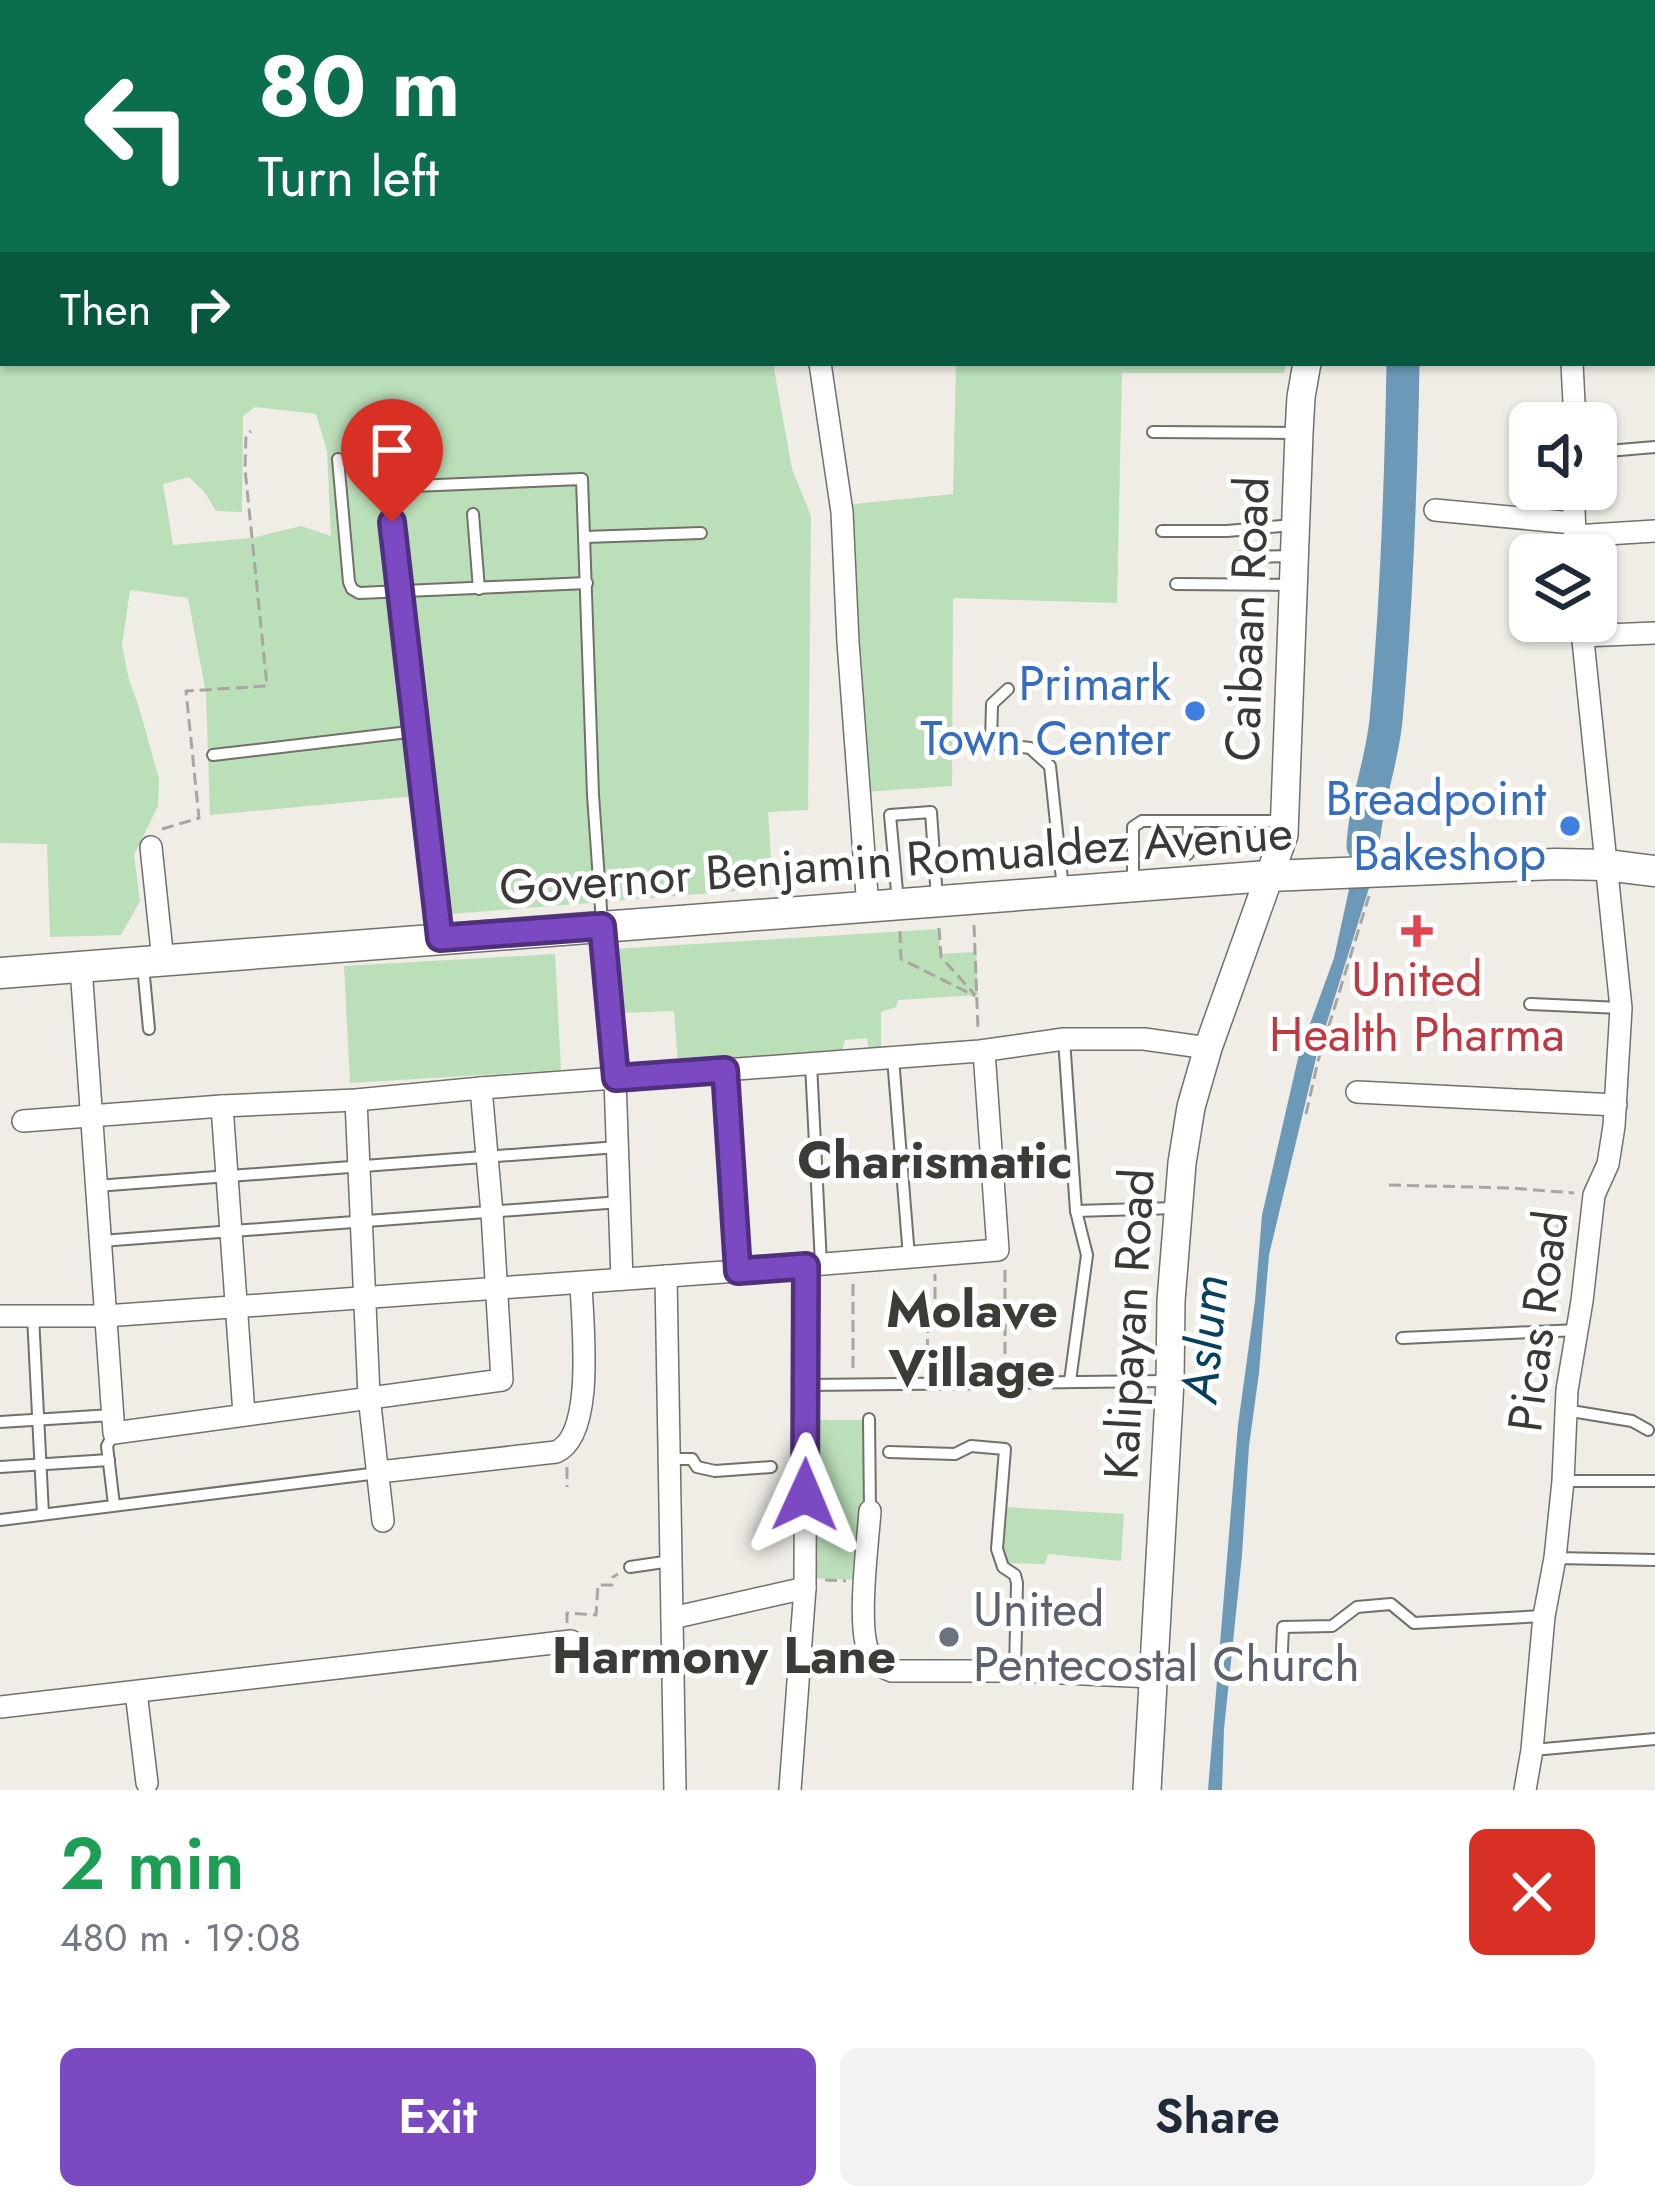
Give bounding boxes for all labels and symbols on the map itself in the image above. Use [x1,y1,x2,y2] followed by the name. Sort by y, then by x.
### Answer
[341,399,443,522] pin
[1208,475,1286,763] street label: Caibaan Road
[920,649,1172,773] place label: Primark Town Center
[1182,698,1208,724] marker: Primark Town Center
[1326,764,1546,888] place label: Breadpoint Bakeshop
[497,798,1295,922] street label: Governor Benjamin Romualdez Avenue
[1557,813,1583,839] marker: Breadpoint Bakeshop
[1404,918,1430,944] marker: United Health Pharma
[1269,945,1565,1069] place label: United Health Pharma
[797,1123,1073,1197] district label: Charismatic
[1086,1167,1172,1481] street label: Kalipayan Road
[1490,1207,1586,1435] street label: Picas Road
[886,1272,1058,1405] district label: Molave Village
[1161,1272,1246,1408] water label: Aslum
[742,1432,868,1558] position arrow
[973,1575,1360,1699] place label: United Pentecostal Church
[552,1618,896,1692] district label: Harmony Lane
[936,1624,962,1650] marker: United Pentecostal Church

